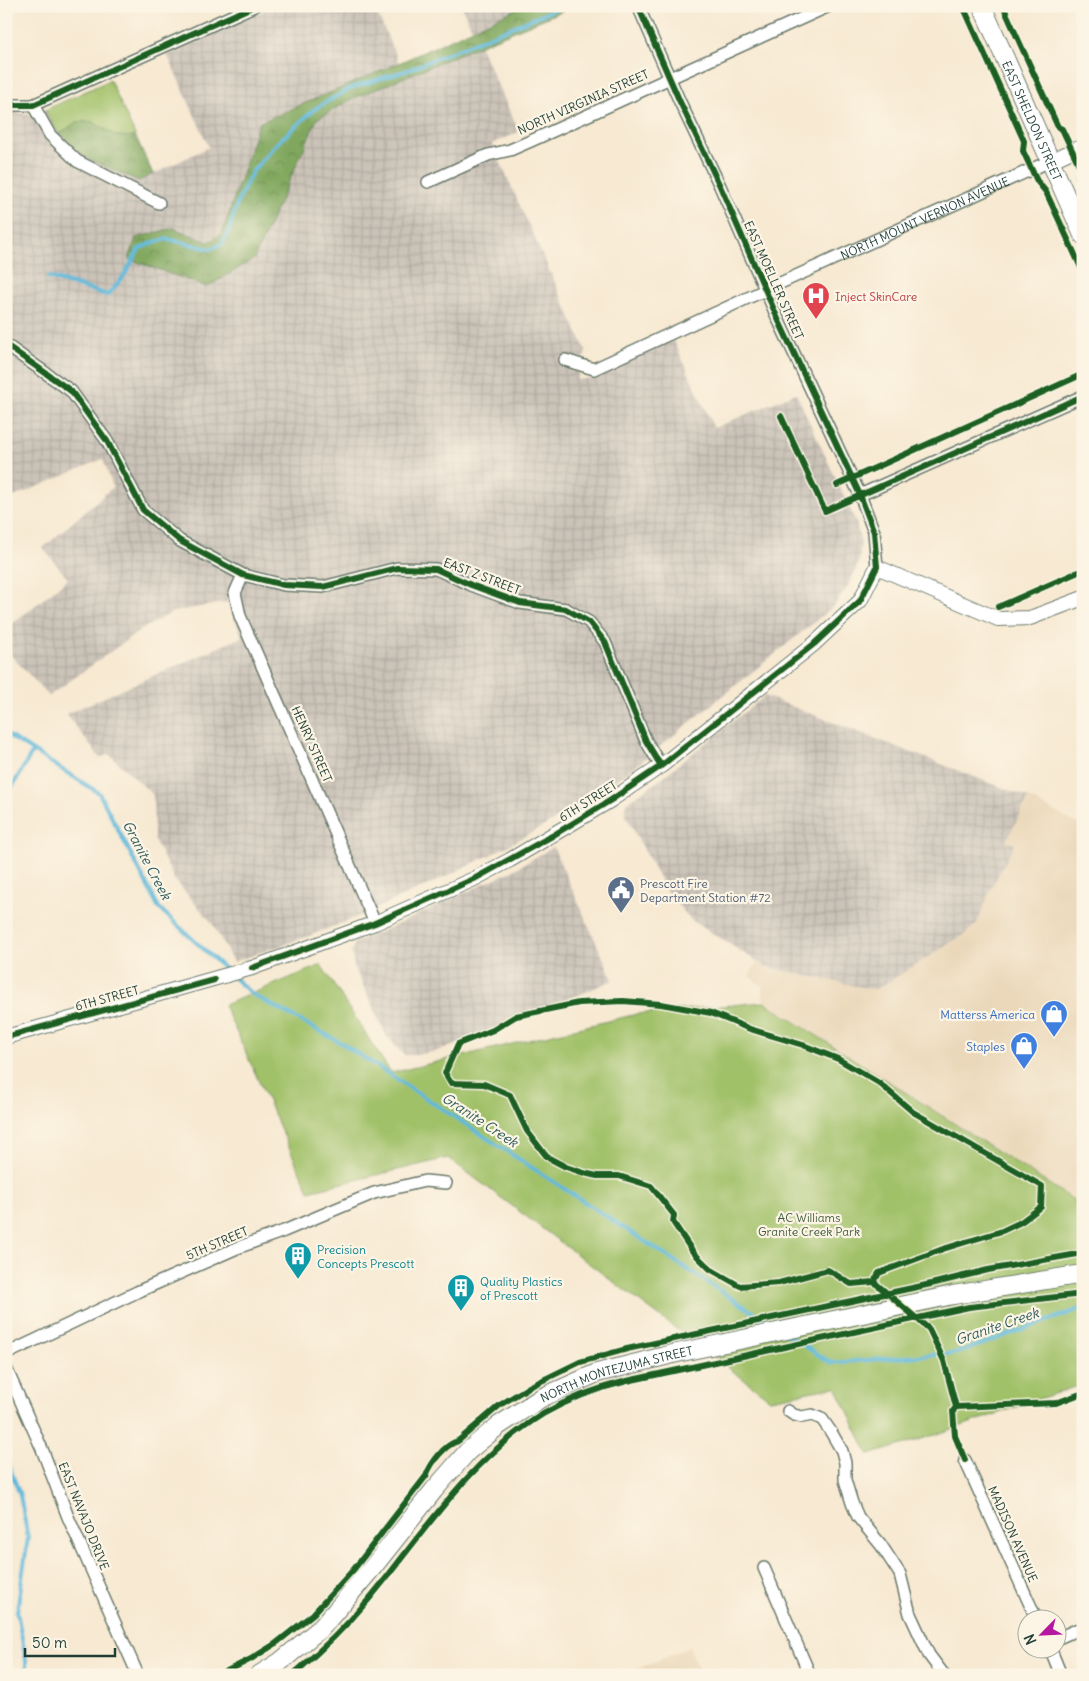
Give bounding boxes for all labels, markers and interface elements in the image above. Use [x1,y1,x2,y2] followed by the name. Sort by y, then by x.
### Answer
[999,58,1065,183] street label: EAST SHELDON STREET
[515,66,651,138] street label: NORTH VIRGINIA STREET
[838,173,1012,262] street label: NORTH MOUNT VERNON AVENUE
[741,218,807,342] street label: EAST MOELLER STREET
[801,281,831,320] hospital icon: Inject SkinCare
[835,289,917,304] place label: Inject SkinCare
[441,554,523,598] street label: EAST Z STREET
[288,704,336,784] street label: HENRY STREET
[556,777,620,825] street label: 6TH STREET
[119,817,176,903] water label: Granite Creek
[606,875,636,914] public building icon: Prescott Fire Department Station #72
[640,876,771,905] place label: Prescott Fire Department Station #72
[73,982,141,1014] street label: 6TH STREET
[1039,999,1069,1038] shop icon: Matterss America
[940,1007,1035,1022] place label: Matterss America
[1009,1031,1039,1070] shop icon: Staples
[966,1039,1005,1054] place label: Staples
[439,1089,522,1152] water label: Granite Creek
[758,1210,860,1239] park label: AC Williams Granite Creek Park
[184,1223,250,1263] street label: 5TH STREET
[283,1241,313,1280] building icon: Precision Concepts Prescott
[317,1242,414,1271] place label: Precision Concepts Prescott
[446,1273,476,1312] building icon: Quality Plastics of Prescott
[480,1274,562,1303] place label: Quality Plastics of Prescott
[953,1303,1042,1349] water label: Granite Creek
[538,1342,694,1405] street label: NORTH MONTEZUMA STREET
[55,1460,113,1572] street label: EAST NAVAJO DRIVE
[985,1484,1041,1584] street label: MADISON AVENUE
[1016,1608,1066,1658] north arrow
[25,1626,115,1658] scale bar
[1020,1631,1040,1647] text: N
[32,1633,67,1652] text: 50 m

